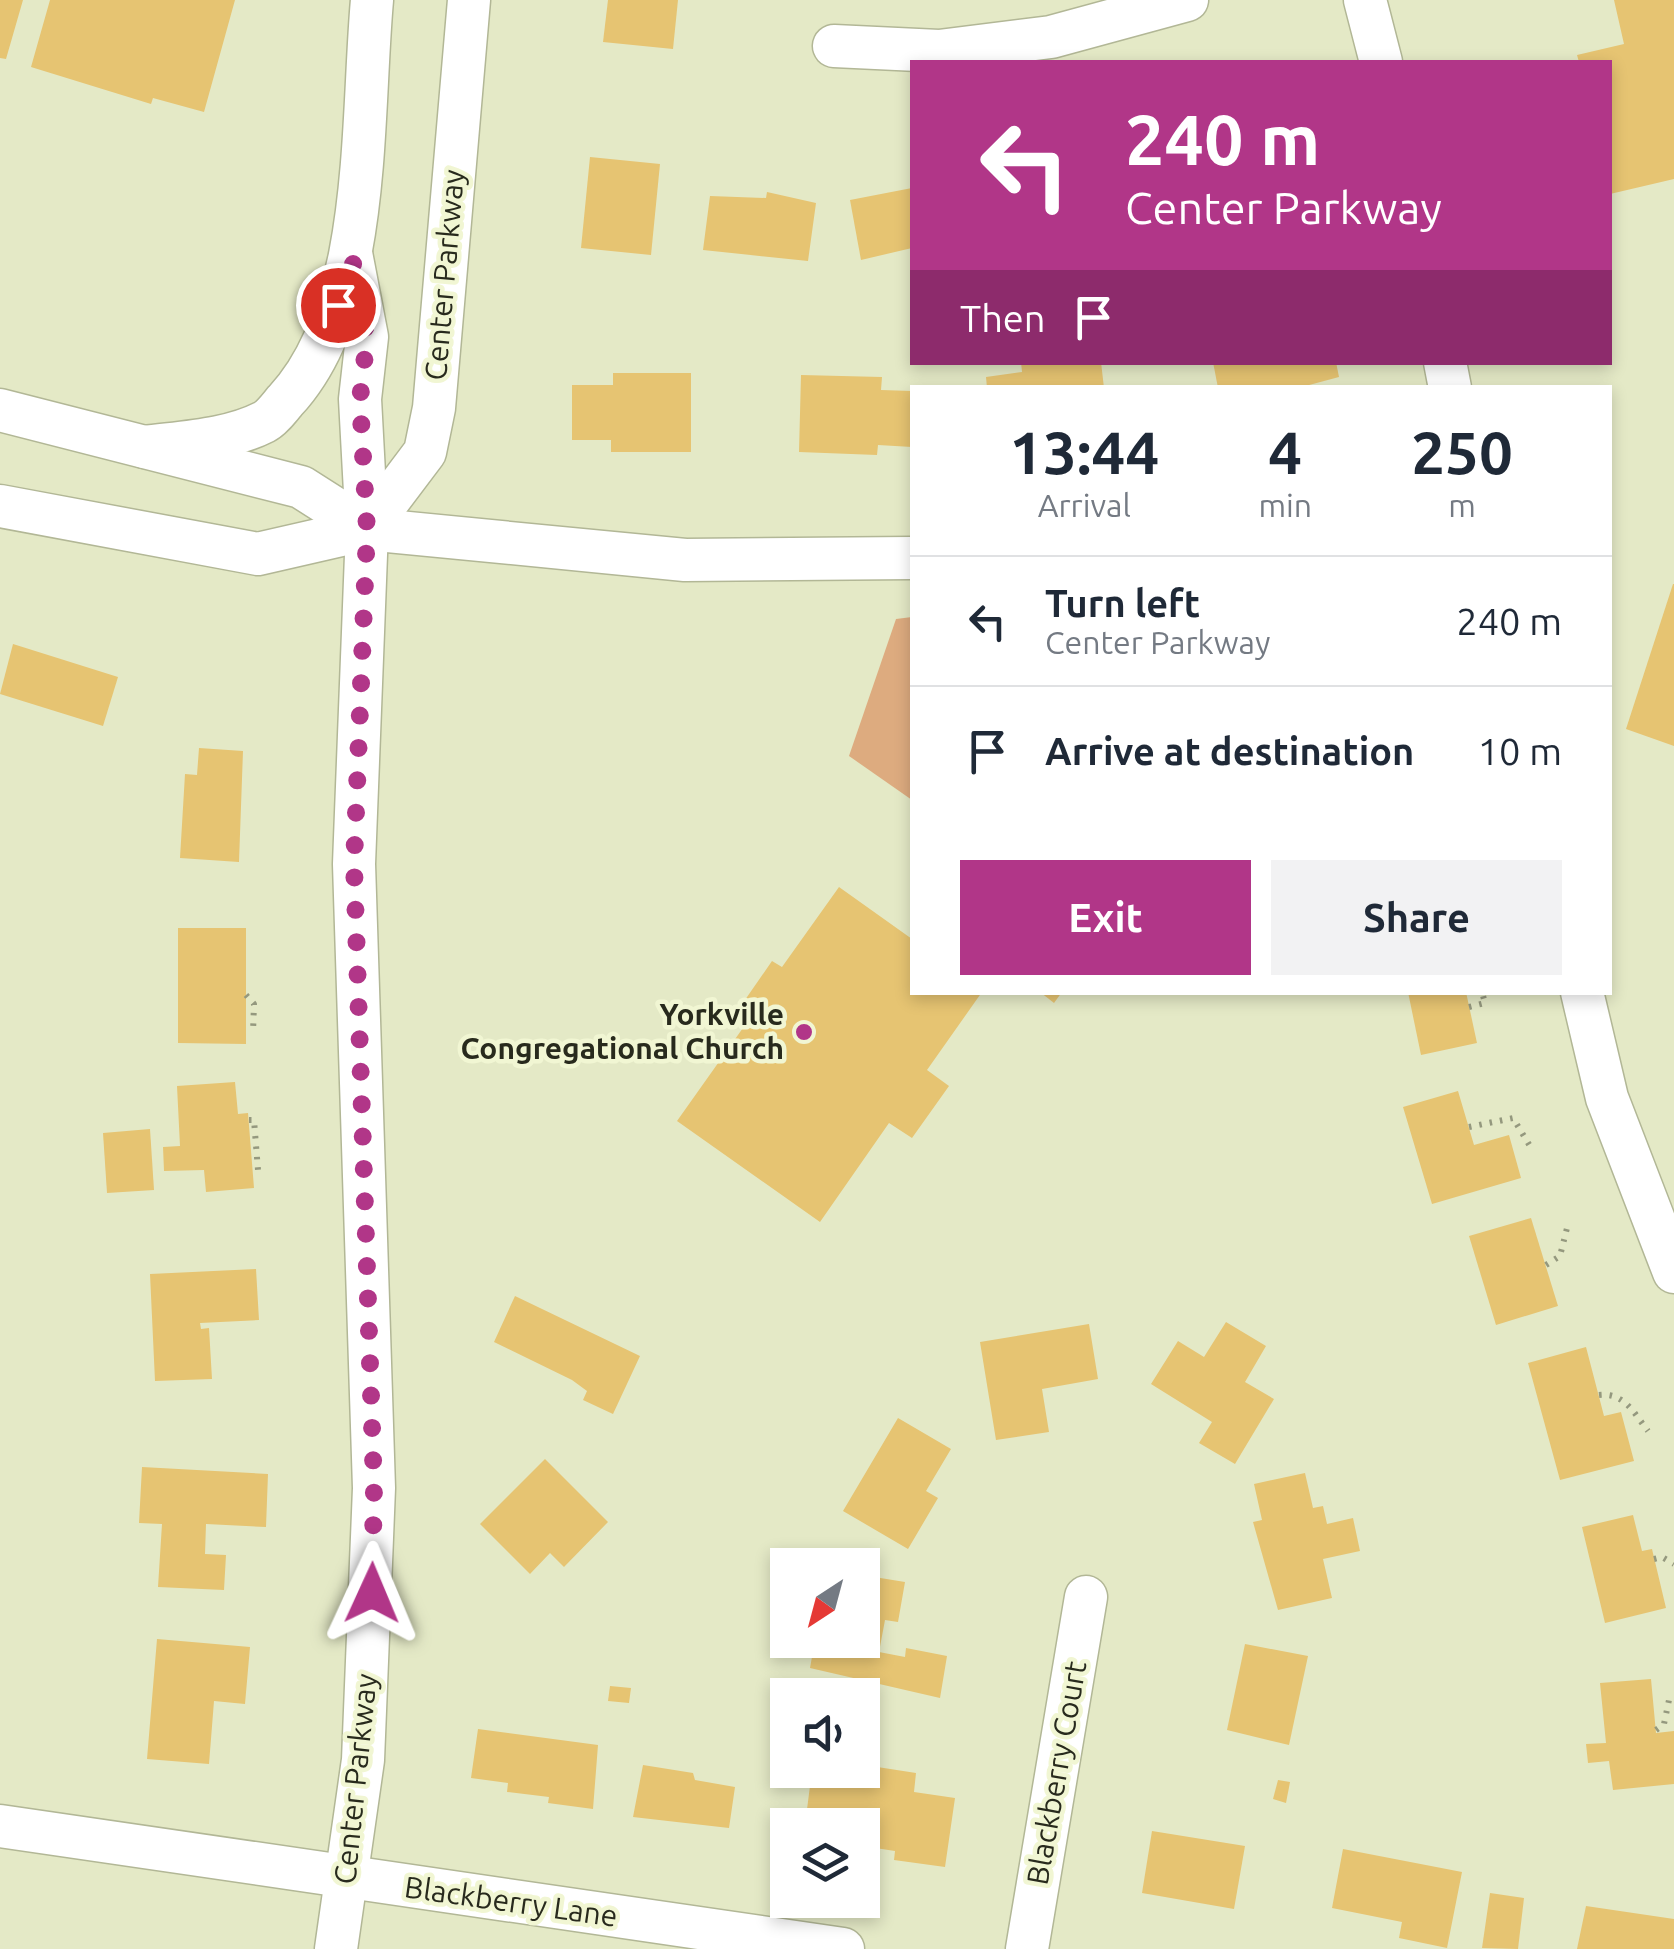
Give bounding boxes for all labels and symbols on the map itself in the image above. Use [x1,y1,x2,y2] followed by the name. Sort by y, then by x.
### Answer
[418,168,470,382] street label: Center Parkway
[296,263,381,348] pin
[460,997,784,1065] place label: Yorkville Congregational Church
[793,1021,815,1043] marker: Yorkville Congregational Church
[320,1541,424,1645] position arrow
[770,1548,880,1658] north arrow
[1020,1658,1092,1887] street label: Blackberry Court
[327,1672,383,1886] street label: Center Parkway
[402,1869,620,1933] street label: Blackberry Lane

